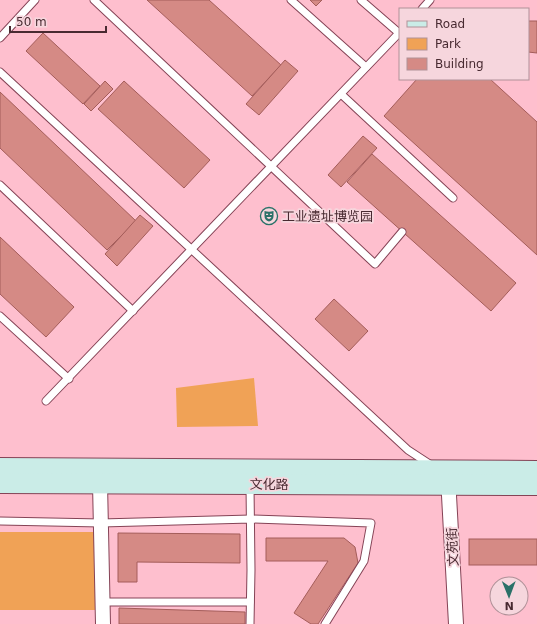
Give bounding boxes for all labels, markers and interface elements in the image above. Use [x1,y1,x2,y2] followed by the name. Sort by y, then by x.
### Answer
[10,8,106,34] scale bar
[399,8,529,80] legend
[16,15,47,29] text: 50 m
[435,17,465,31] text: Road
[435,37,461,51] text: Park
[435,57,484,71] text: Building
[259,206,279,226] theatre icon: 工业遗址博览园
[282,209,373,224] place label: 工业遗址博览园
[249,477,289,492] street label: 文化路
[444,527,461,567] street label: 文苑街
[489,576,529,616] north arrow
[504,599,514,612] text: N

